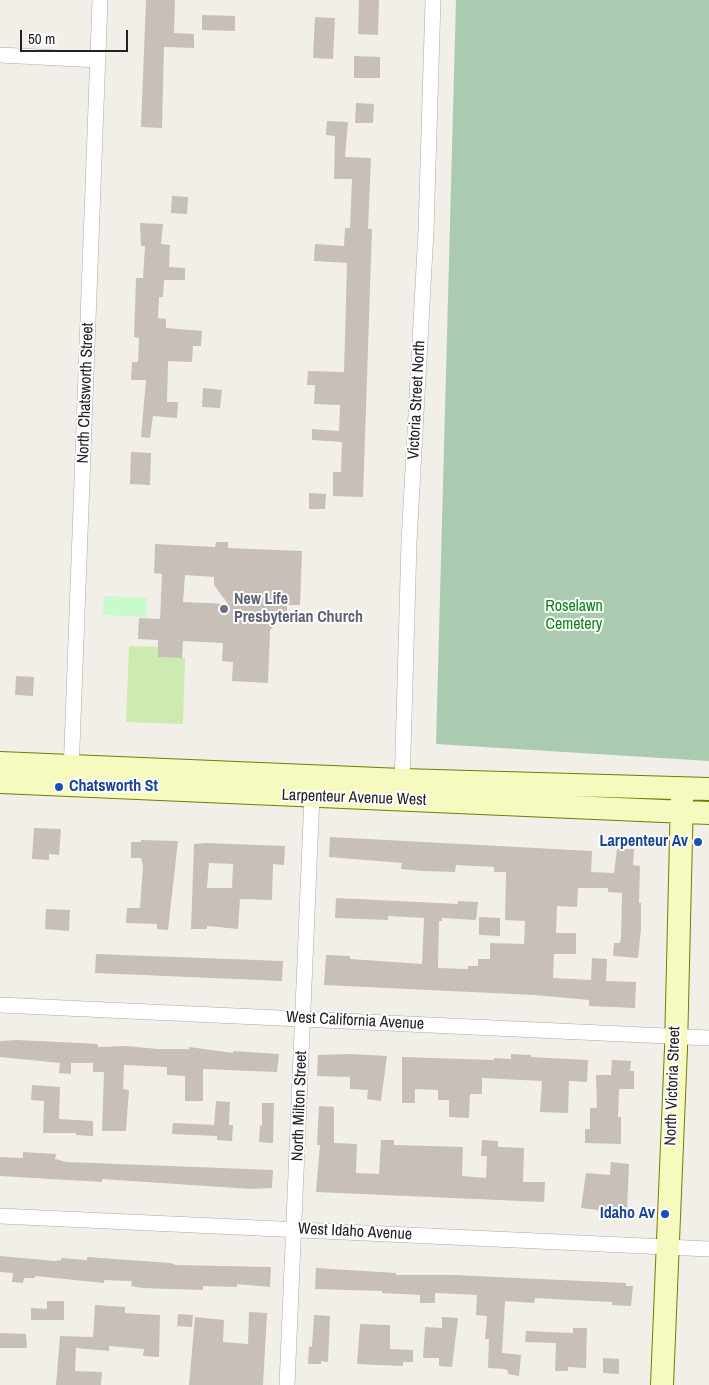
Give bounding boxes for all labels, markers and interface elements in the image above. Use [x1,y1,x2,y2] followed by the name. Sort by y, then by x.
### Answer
[22,20,130,52] scale bar
[28,28,55,49] text: 50 m
[74,322,98,464] street label: North Chatsworth Street
[404,340,430,460] street label: Victoria Street North
[234,590,363,628] place label: New Life Presbyterian Church
[545,597,603,635] park label: Roselawn Cemetery
[218,603,230,615] marker: New Life Presbyterian Church
[69,777,158,797] place label: Chatsworth St
[53,781,65,793] marker: Chatsworth St
[281,786,427,810] street label: Larpenteur Avenue West
[600,832,688,852] place label: Larpenteur Av
[692,836,704,848] marker: Larpenteur Av
[286,1008,424,1034] street label: West California Avenue
[661,1026,685,1146] street label: North Victoria Street
[288,1051,312,1161] street label: North Milton Street
[600,1204,655,1224] place label: Idaho Av
[659,1208,671,1220] marker: Idaho Av
[298,1219,412,1245] street label: West Idaho Avenue

